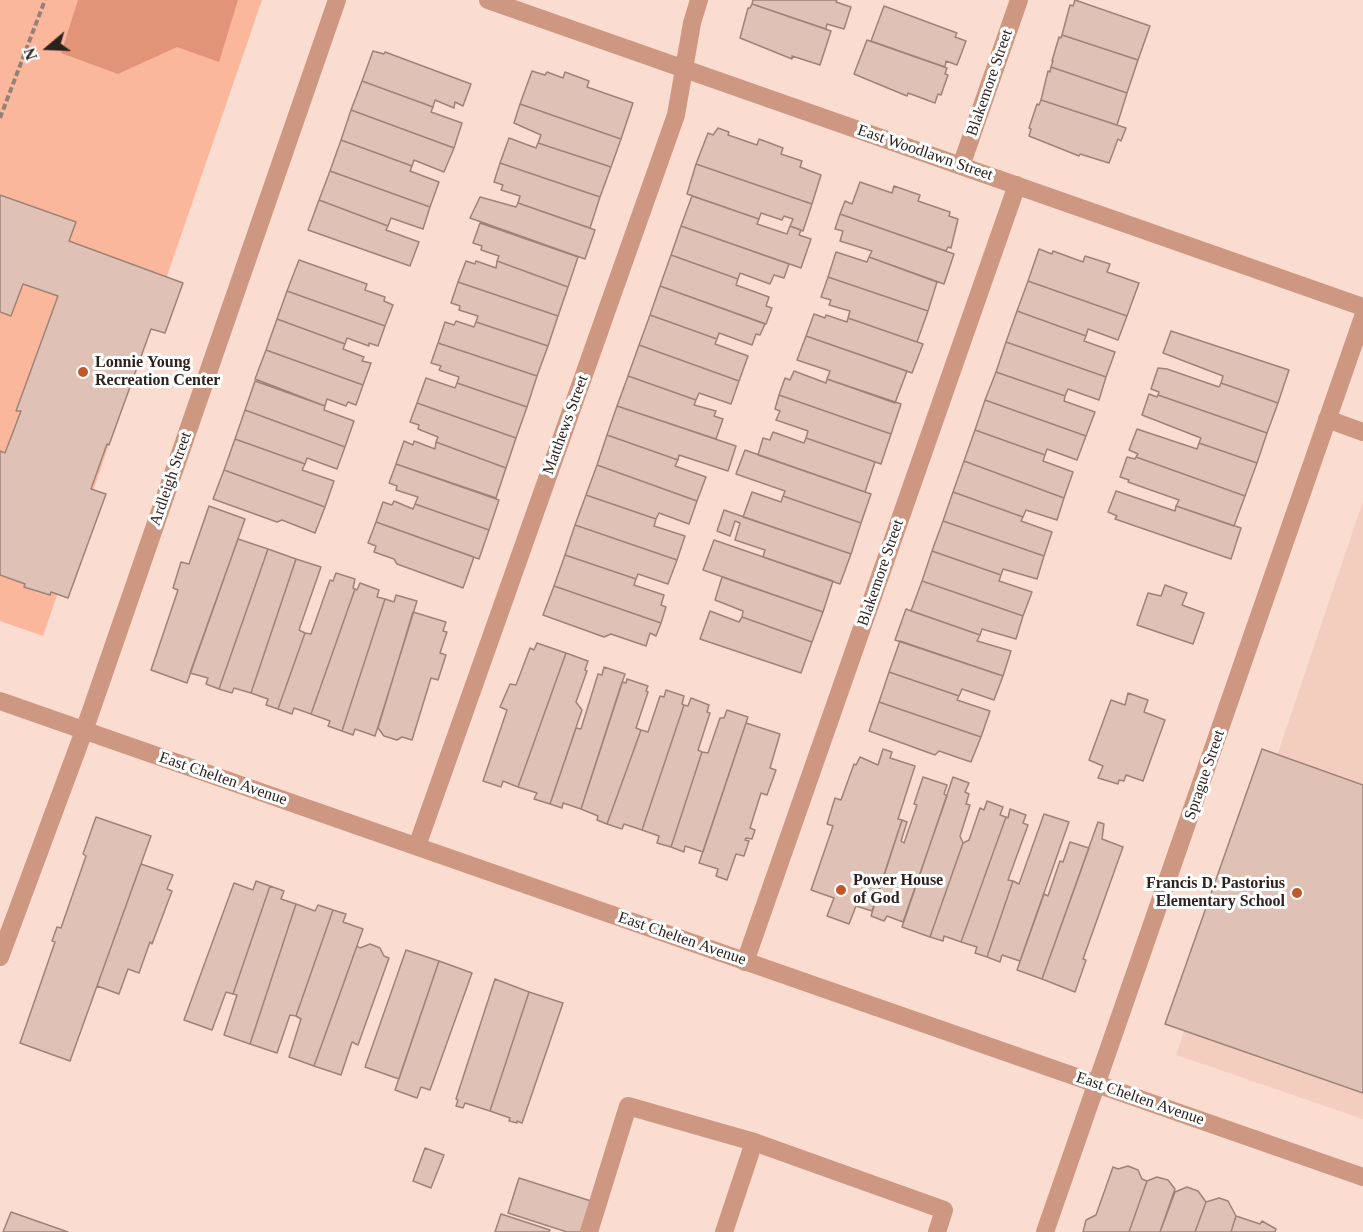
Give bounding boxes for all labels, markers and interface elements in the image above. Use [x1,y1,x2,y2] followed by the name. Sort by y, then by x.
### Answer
[18,18,78,78] north arrow
[963,27,1017,139] street label: Blakemore Street
[21,46,40,62] text: N
[855,121,995,185] street label: East Woodlawn Street
[95,353,220,391] place label: Lonnie Young Recreation Center
[76,365,90,379] marker: Lonnie Young Recreation Center
[539,373,593,477] street label: Matthews Street
[146,429,196,529] street label: Ardleigh Street
[854,517,908,629] street label: Blakemore Street
[1181,728,1229,822] street label: Sprague Street
[157,748,289,810] street label: East Chelten Avenue
[853,871,943,909] place label: Power House of God
[1146,874,1285,912] place label: Francis D. Pastorius Elementary School
[834,883,848,897] marker: Power House of God
[1290,886,1304,900] marker: Francis D. Pastorius Elementary School
[616,908,748,970] street label: East Chelten Avenue
[1074,1068,1206,1130] street label: East Chelten Avenue

